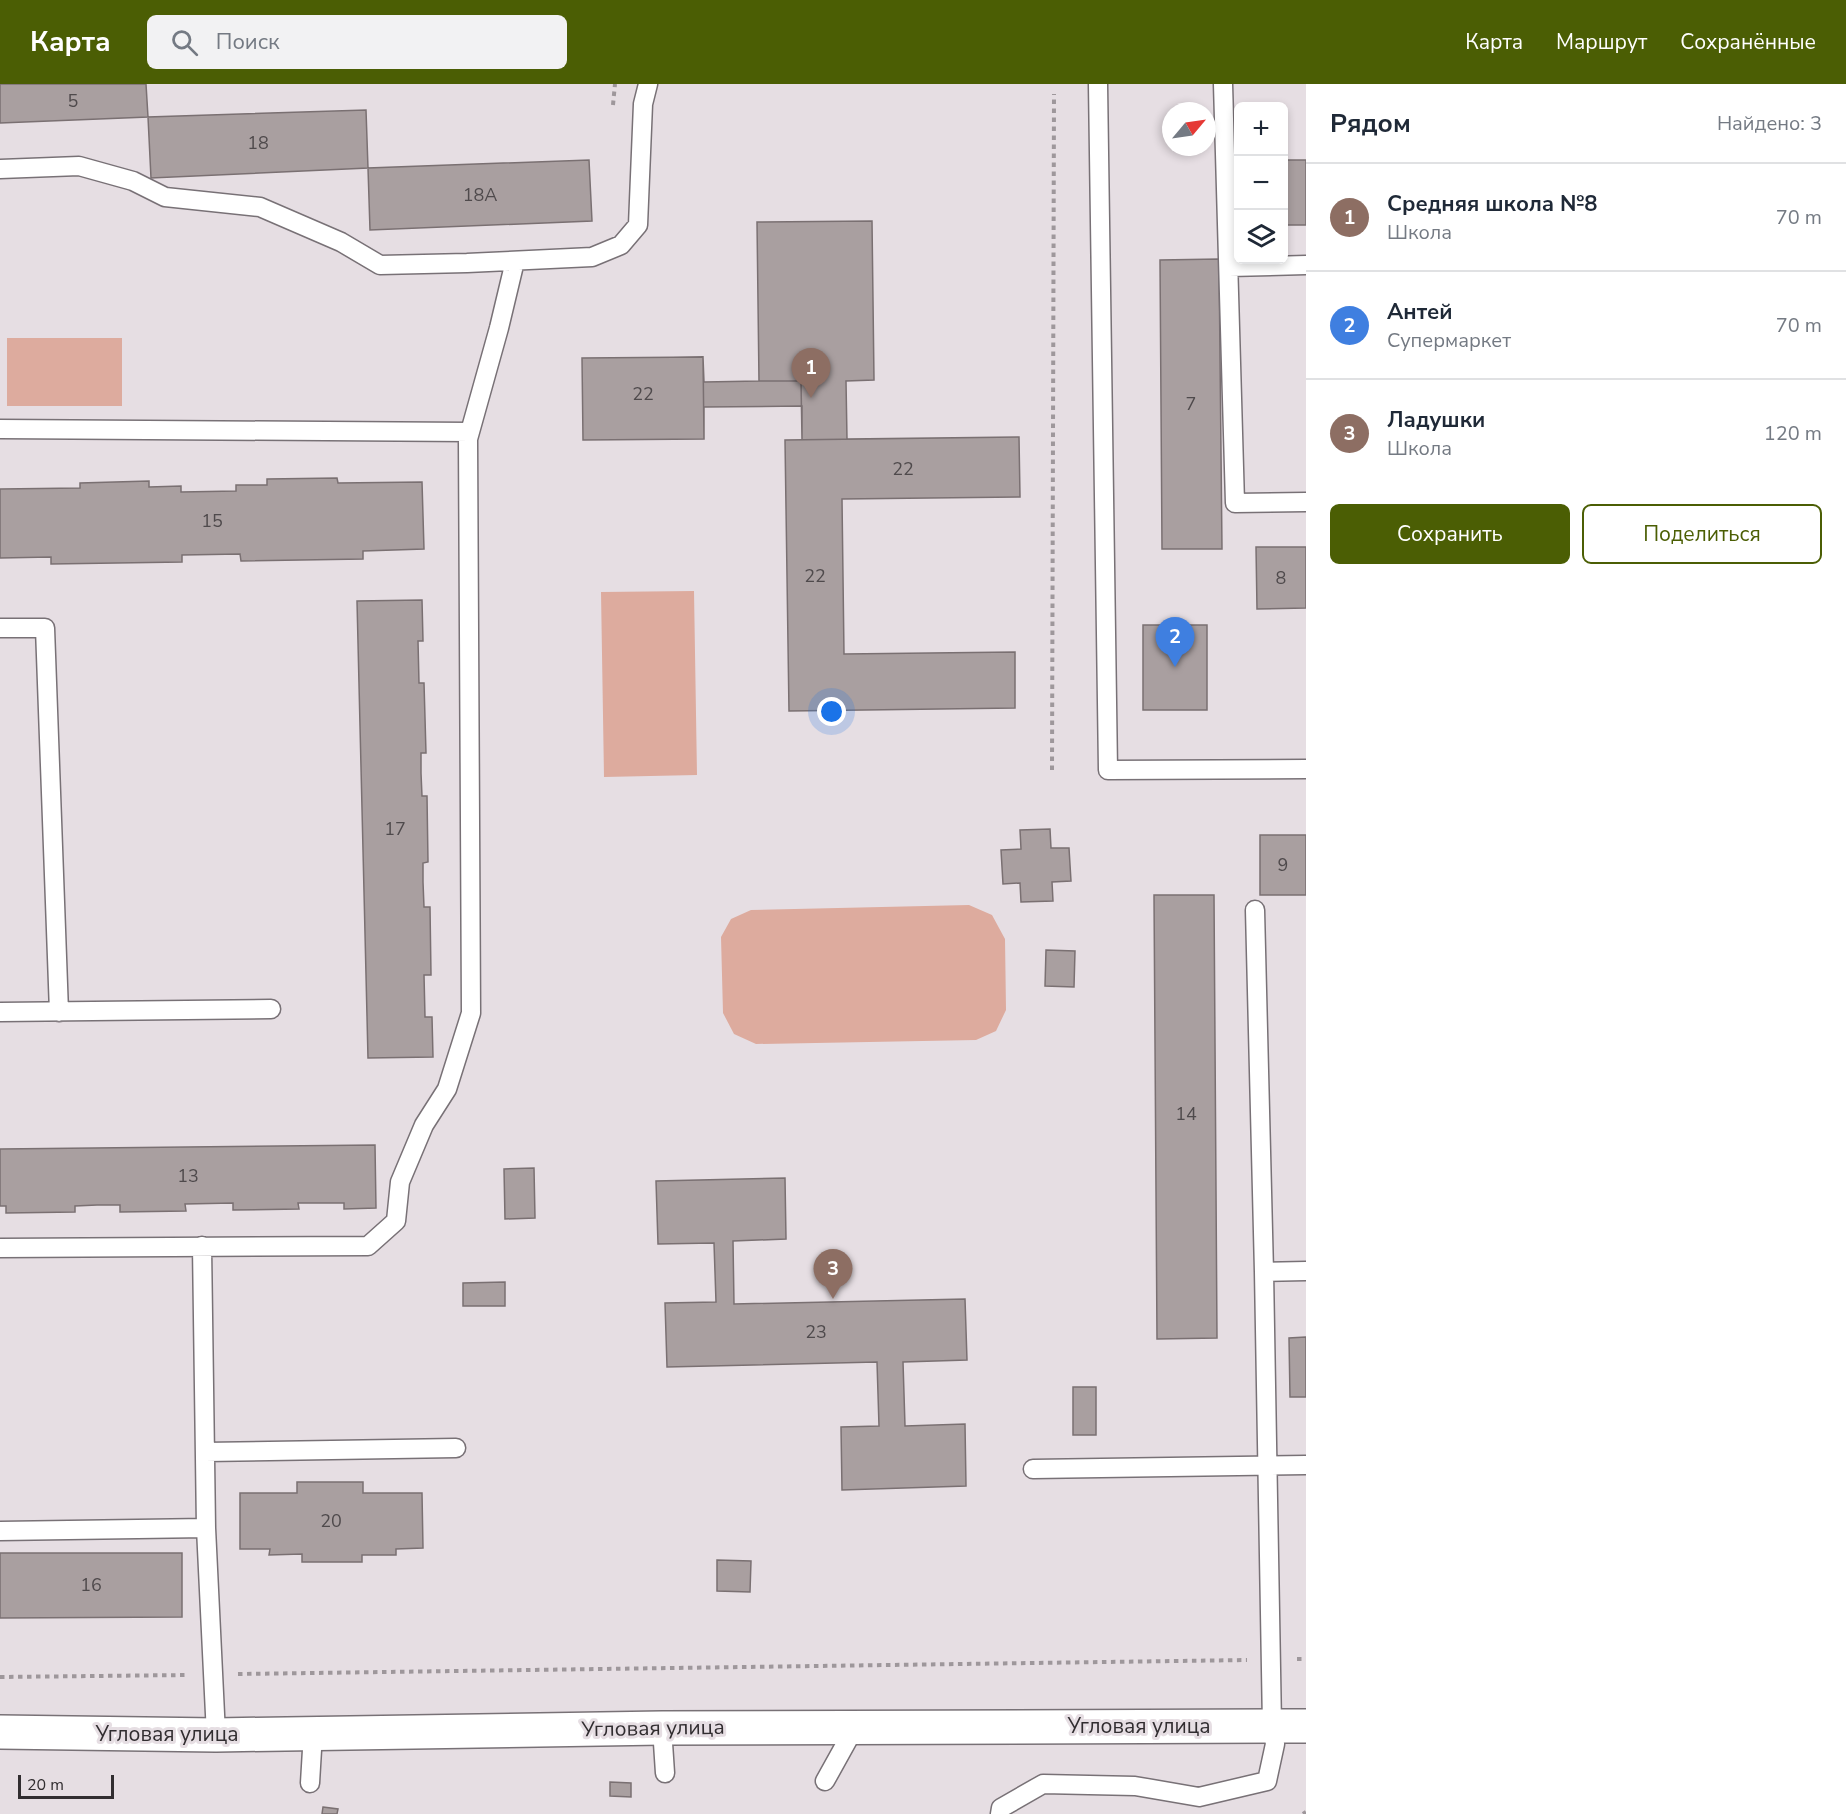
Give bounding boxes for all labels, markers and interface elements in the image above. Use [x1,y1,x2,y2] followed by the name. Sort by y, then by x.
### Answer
[147,15,567,69] search box
[30,23,111,61] text: Карта
[168,26,201,59] icon: search
[216,27,280,57] text: Поиск
[1465,28,1523,56] text: Карта
[1556,28,1647,56] text: Маршрут
[1680,28,1816,56] text: Сохранённые
[68,89,78,113] house number: 5
[1162,102,1216,156] north arrow
[1234,102,1288,264] map controls
[1234,102,1288,156] button: +
[1330,106,1411,141] text: Рядом
[1717,110,1822,137] text: Найдено: 3
[247,131,269,155] house number: 18
[1234,156,1288,210] button: −
[463,183,497,207] house number: 18А
[1387,189,1598,219] text: Средняя школа №8
[1344,204,1356,231] text: 1
[1776,204,1822,231] text: 70 m
[1234,210,1288,264] button: layers
[1387,219,1452,246] text: Школа
[1387,297,1453,327] text: Антей
[1344,312,1356,339] text: 2
[1776,312,1822,339] text: 70 m
[1387,327,1511,354] text: Супермаркет
[792,348,830,398] pin: 1
[632,382,654,406] house number: 22
[1186,392,1196,416] house number: 7
[1387,405,1485,435] text: Ладушки
[1344,420,1356,447] text: 3
[1764,420,1822,447] text: 120 m
[1387,435,1452,462] text: Школа
[892,457,914,481] house number: 22
[1330,504,1570,564] button: Сохранить
[1582,504,1822,564] button: Поделиться
[201,509,223,533] house number: 15
[804,564,826,588] house number: 22
[1276,566,1286,590] house number: 8
[1156,618,1194,667] pin: 2
[817,697,846,726] your location
[384,817,406,841] house number: 17
[1278,853,1288,877] house number: 9
[1175,1102,1197,1126] house number: 14
[177,1164,199,1188] house number: 13
[814,1250,852,1299] pin: 3
[805,1320,827,1344] house number: 23
[320,1509,342,1533] house number: 20
[80,1573,102,1597] house number: 16
[1066,1712,1211,1740] street label: Угловая улица
[580,1713,725,1743] street label: Угловая улица
[94,1720,239,1748] street label: Угловая улица
[18,1772,114,1800] scale bar
[27,1774,64,1796] text: 20 m

